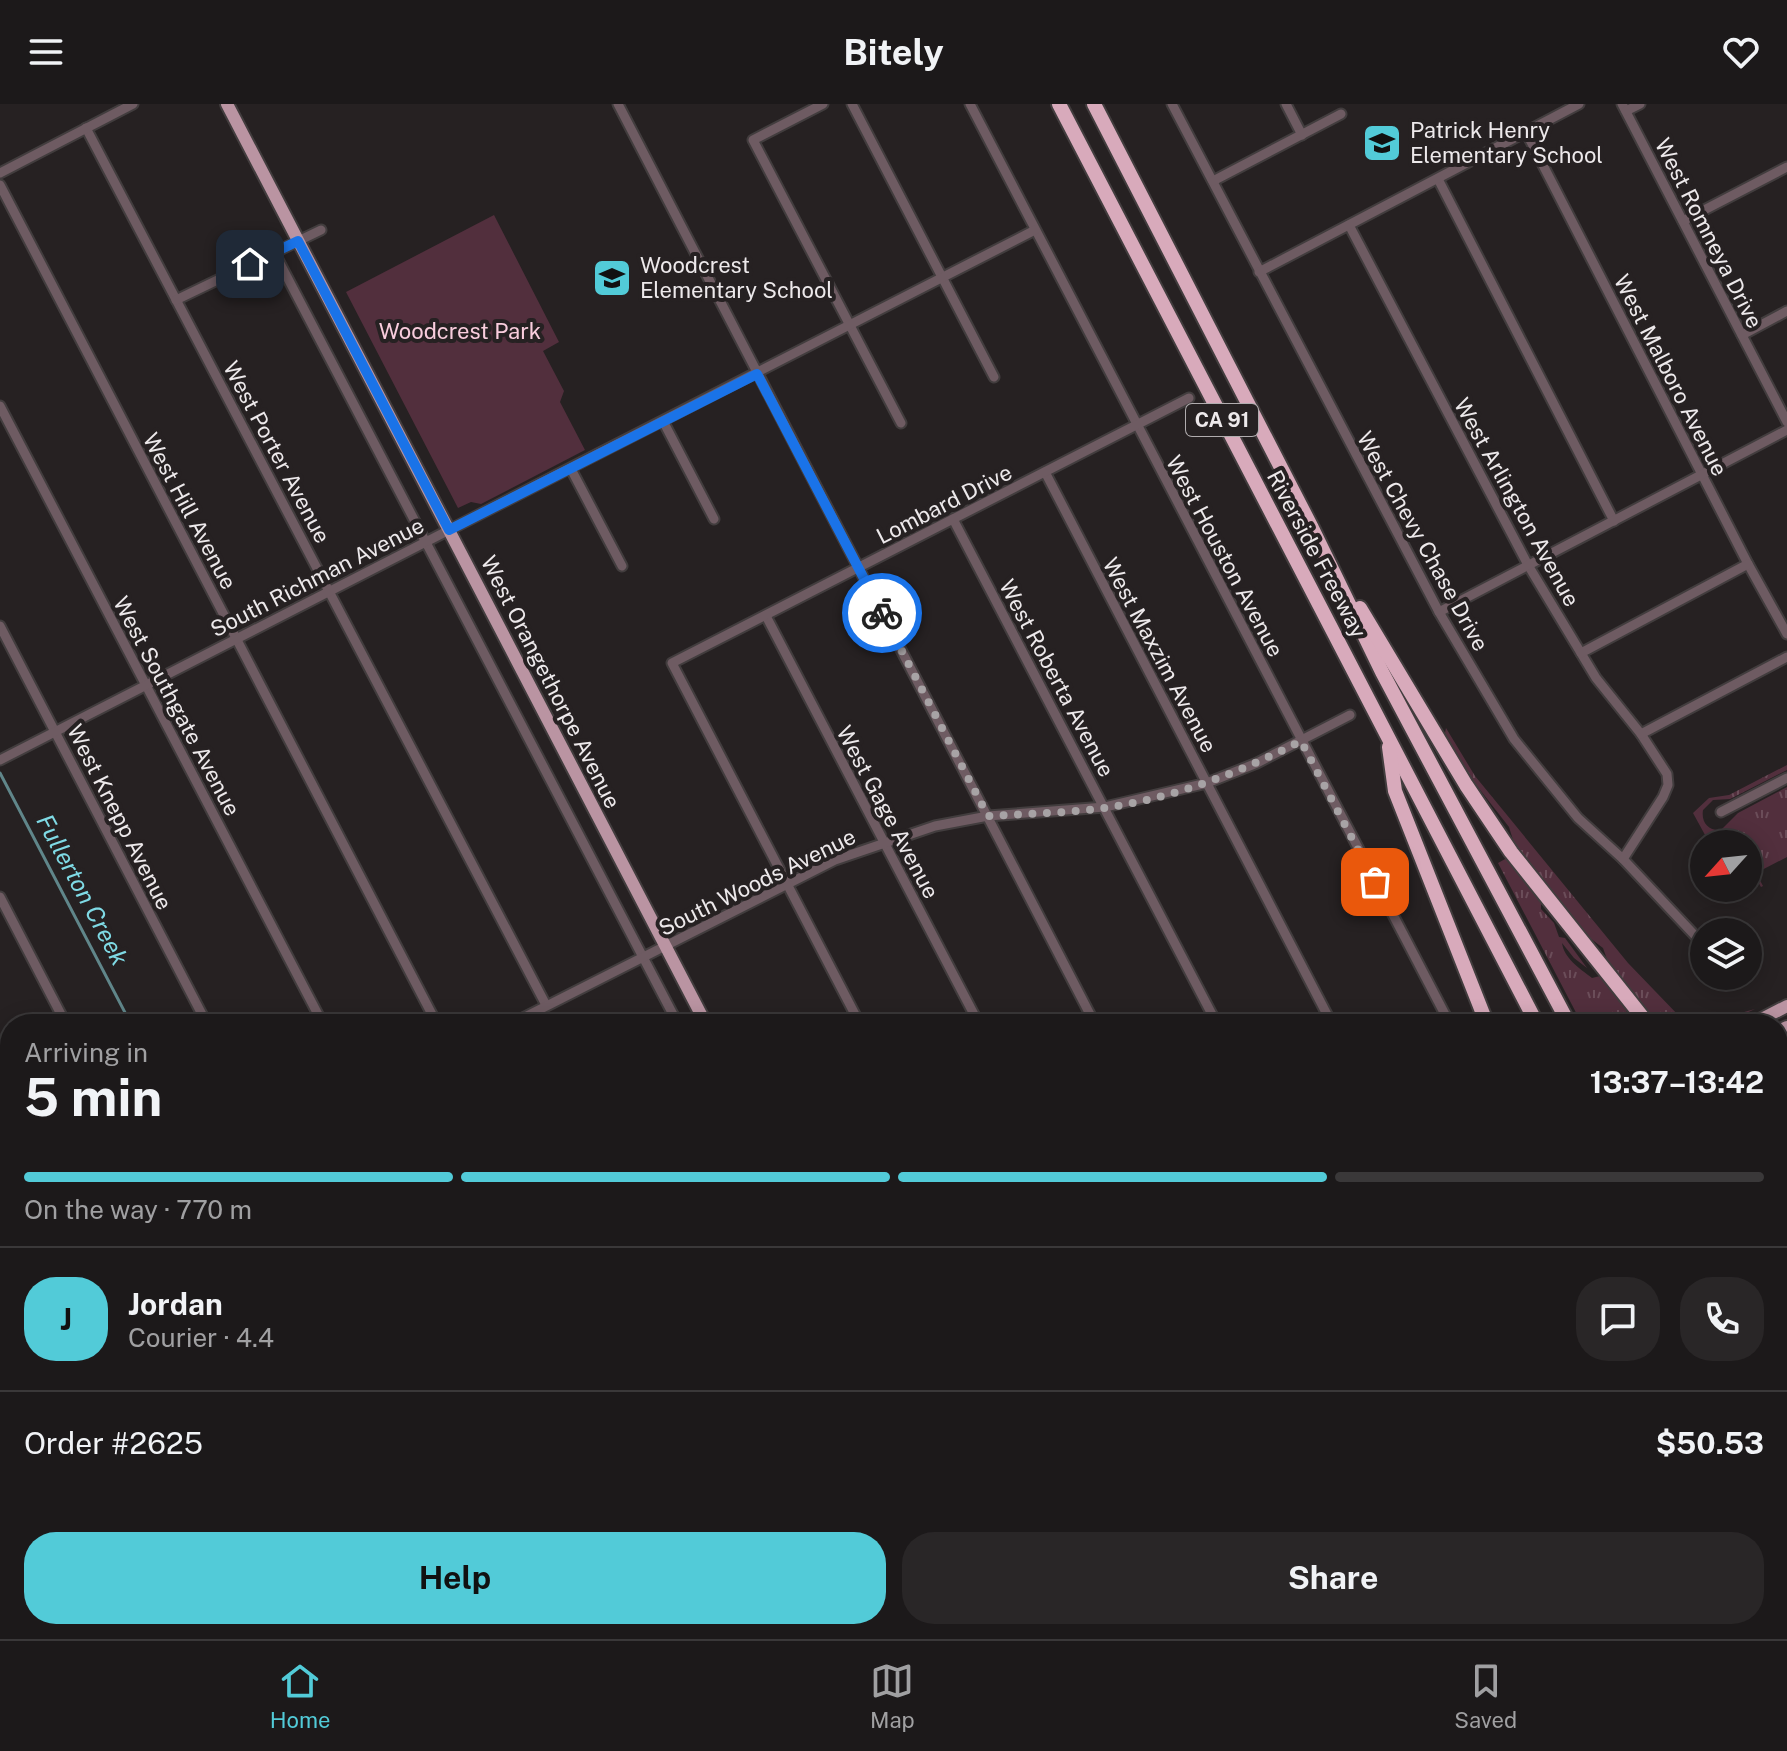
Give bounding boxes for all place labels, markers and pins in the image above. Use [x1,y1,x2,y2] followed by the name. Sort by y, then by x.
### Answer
[1410,117,1603,168] place label: Patrick Henry Elementary School
[1361,122,1403,164] school or university icon: Patrick Henry Elementary School
[216,230,284,298] pin
[640,252,833,303] place label: Woodcrest Elementary School
[591,257,633,299] school or university icon: Woodcrest Elementary School
[1341,848,1409,916] pin

